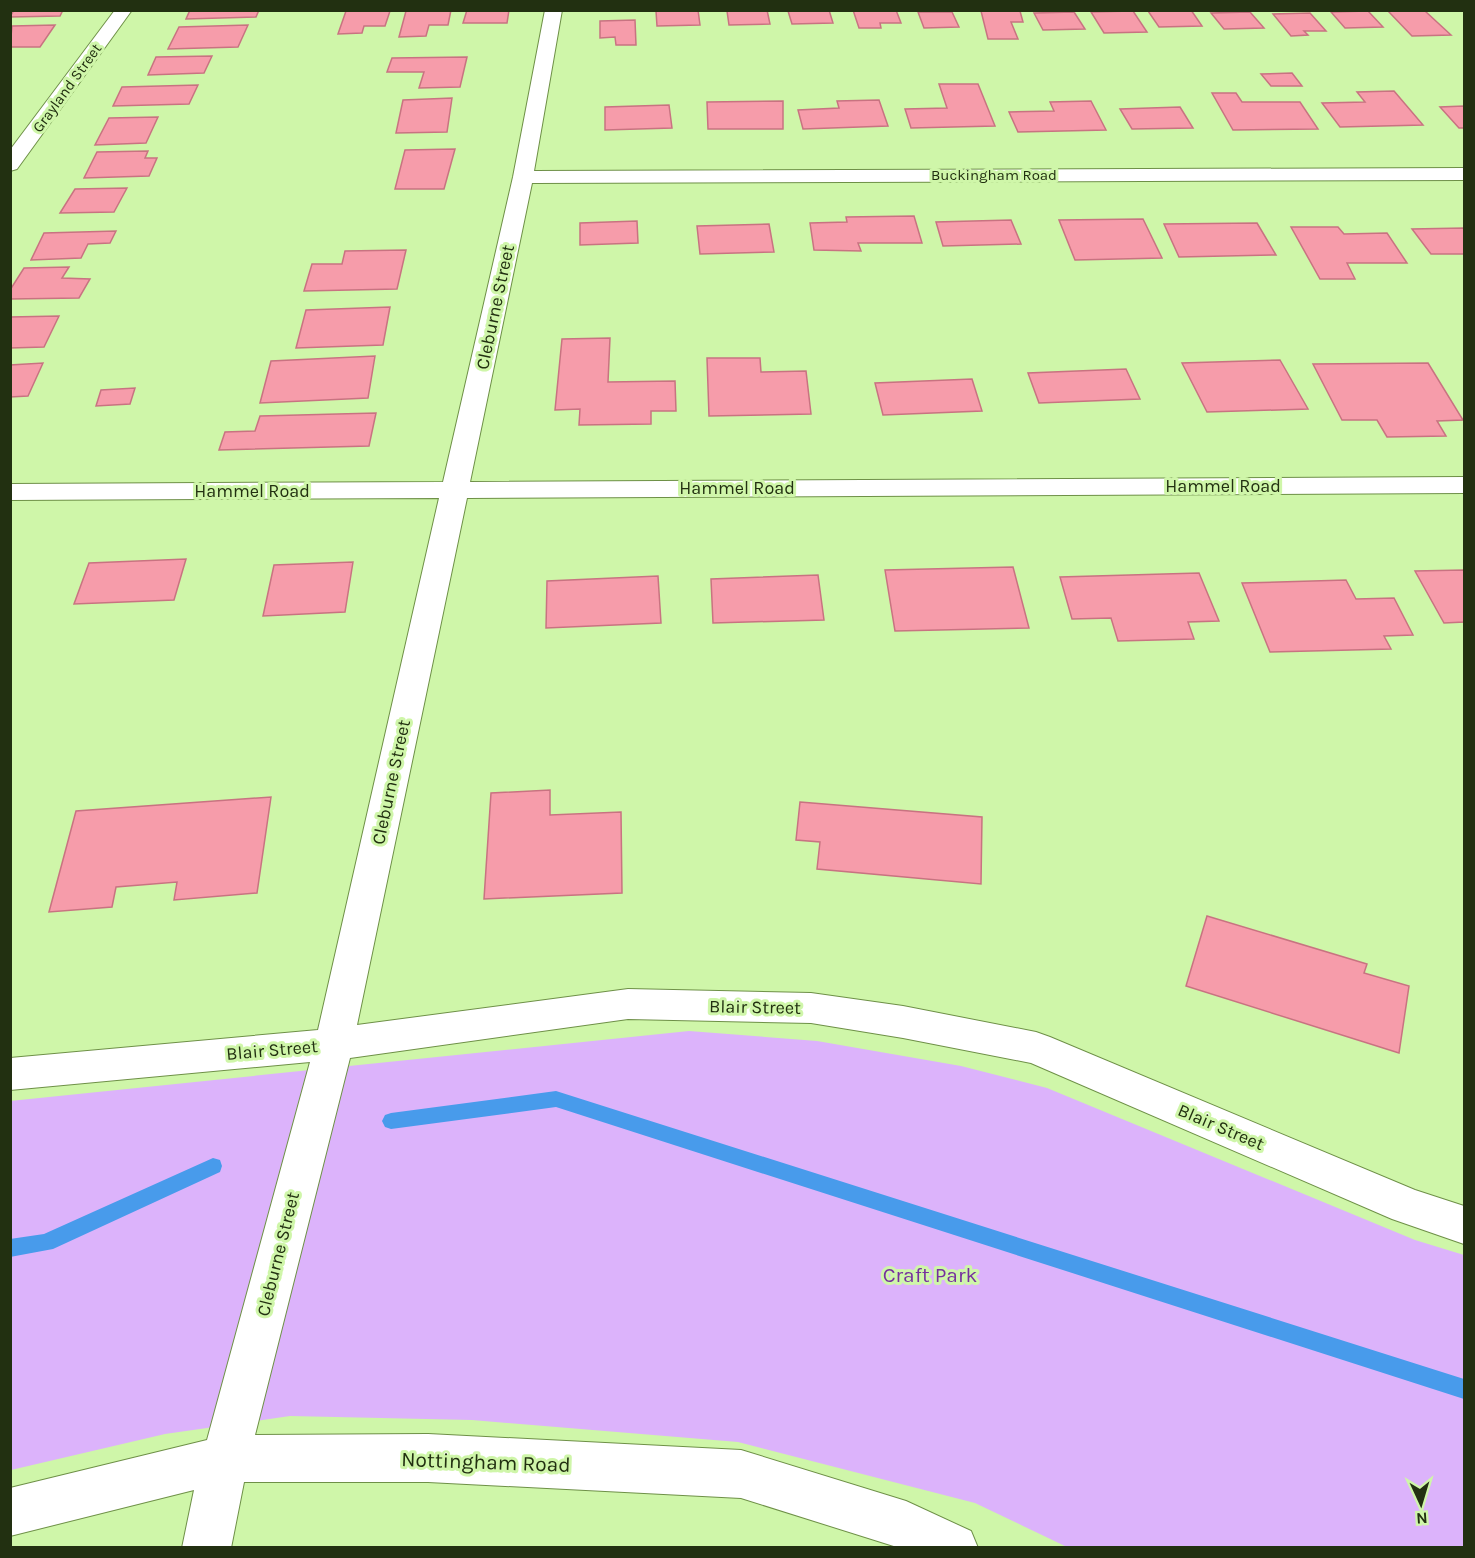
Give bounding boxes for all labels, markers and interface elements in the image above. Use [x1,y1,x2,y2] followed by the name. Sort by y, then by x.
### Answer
[29,40,105,136] street label: Grayland Street
[931,166,1057,184] street label: Buckingham Road
[471,242,519,371] street label: Cleburne Street
[1165,475,1281,497] street label: Hammel Road
[679,477,795,499] street label: Hammel Road
[194,480,310,502] street label: Hammel Road
[367,717,415,846] street label: Cleburne Street
[709,995,801,1019] street label: Blair Street
[225,1035,319,1065] street label: Blair Street
[1174,1099,1268,1155] street label: Blair Street
[252,1189,304,1318] street label: Cleburne Street
[883,1263,978,1287] park label: Craft Park
[401,1447,571,1477] street label: Nottingham Road
[1391,1474,1451,1534] north arrow
[1416,1509,1428,1528] text: N

